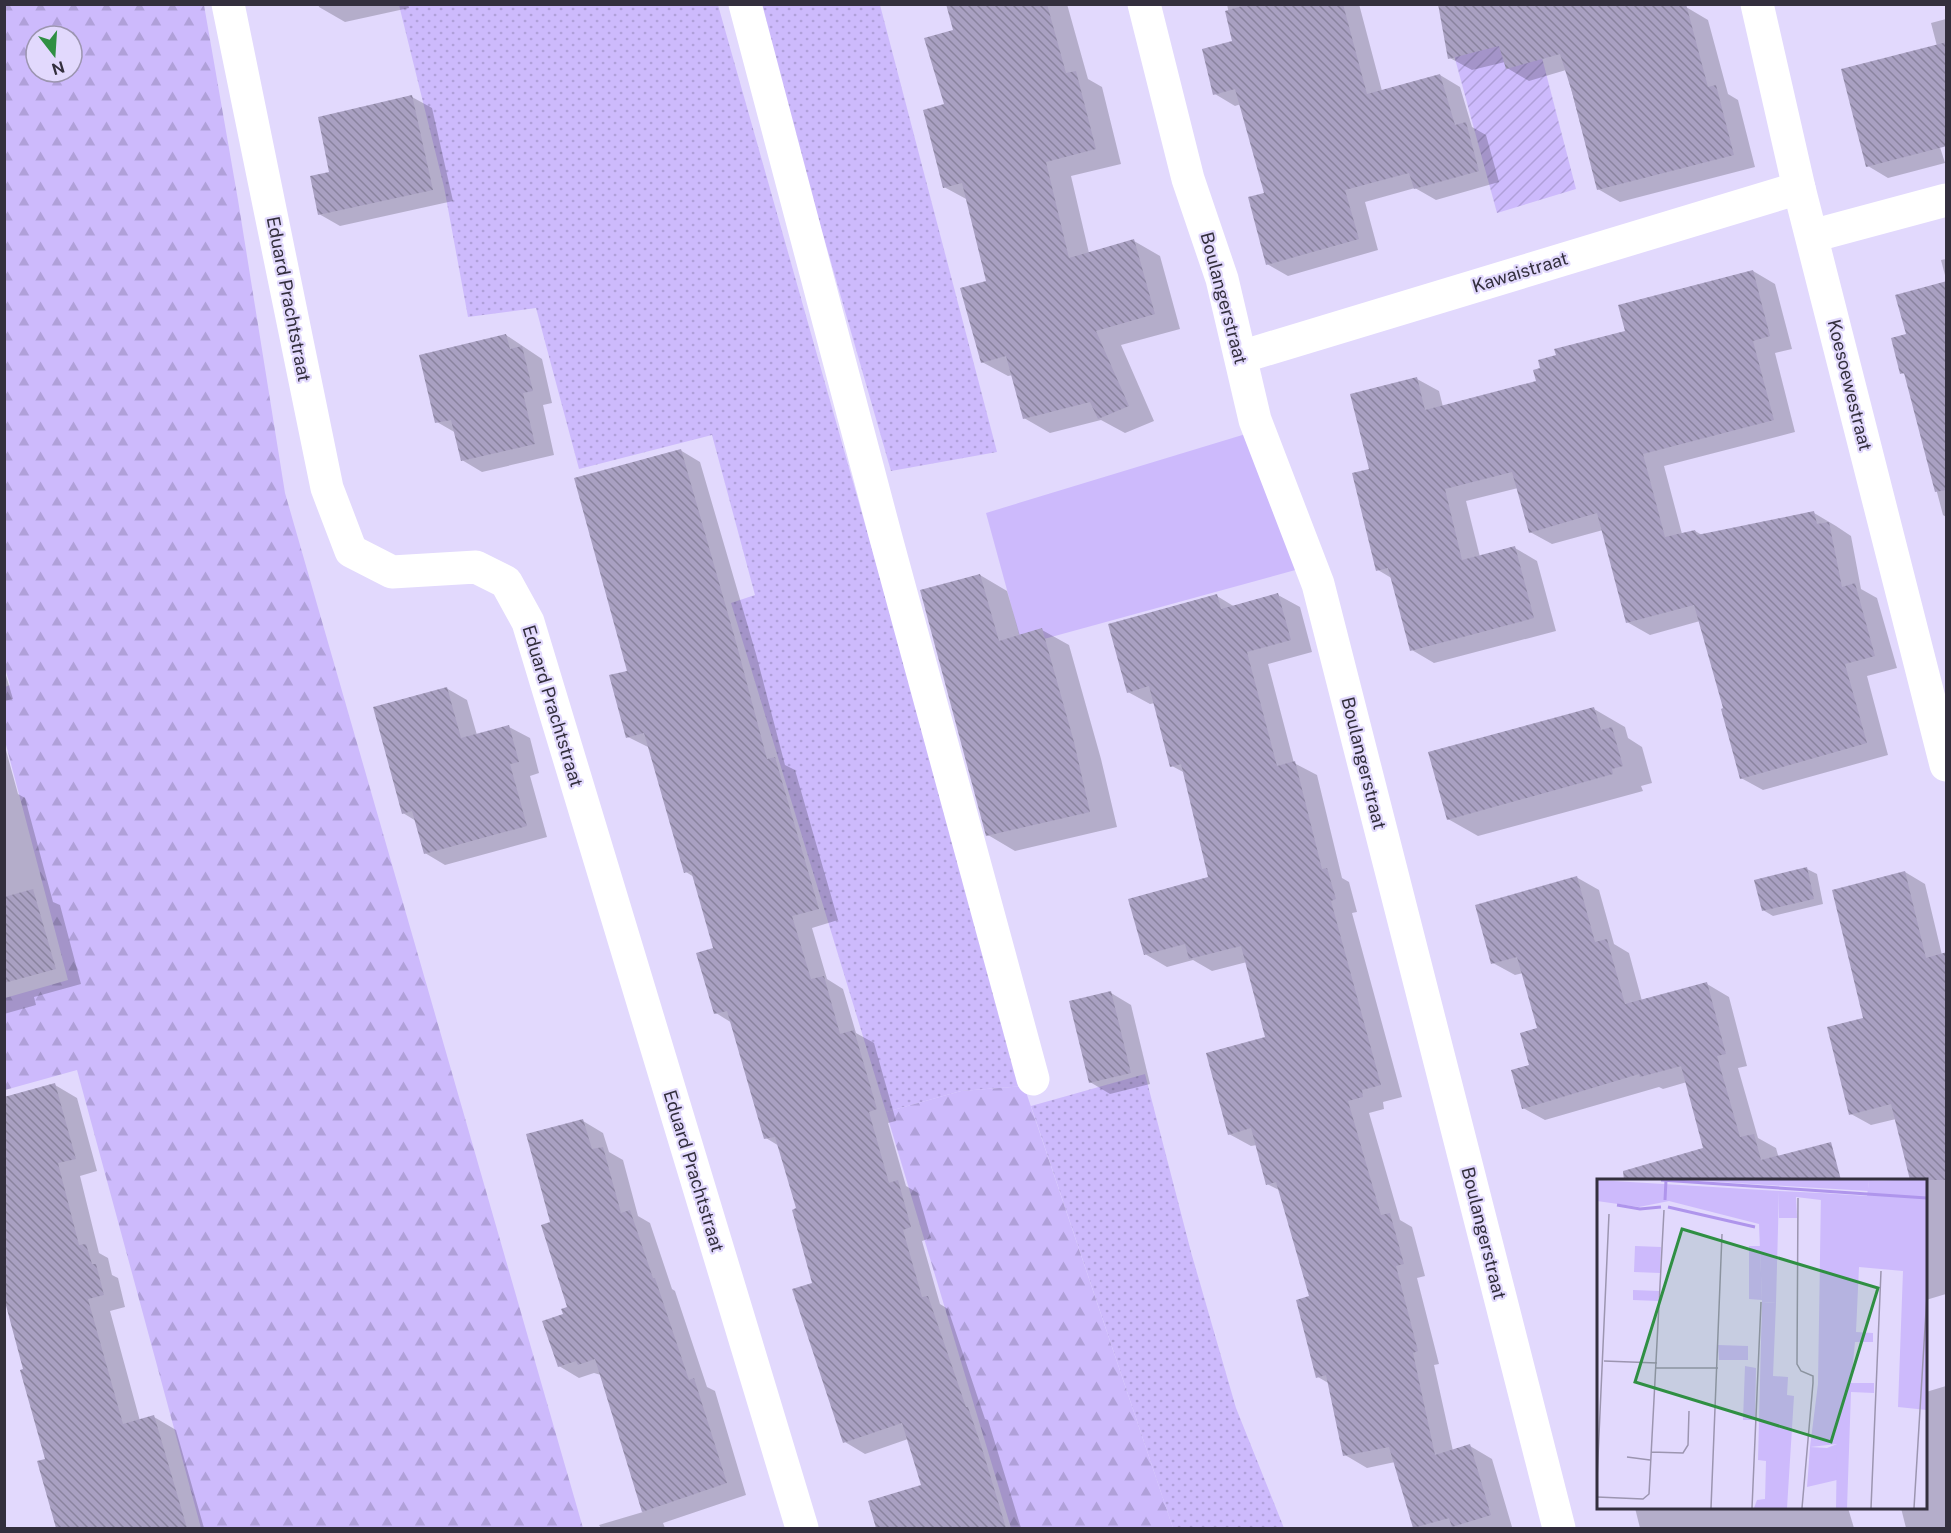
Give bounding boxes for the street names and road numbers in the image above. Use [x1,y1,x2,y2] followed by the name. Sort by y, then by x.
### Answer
[263,215,315,383] street label: Eduard Prachtstraat
[1196,230,1252,366] street label: Boulangerstraat
[1470,247,1570,297] street label: Kawaistraat
[1824,317,1876,453] street label: Koesoewestraat
[518,623,588,789] street label: Eduard Prachtstraat
[1337,695,1391,831] street label: Boulangerstraat
[659,1088,729,1254] street label: Eduard Prachtstraat
[1457,1165,1511,1301] street label: Boulangerstraat

